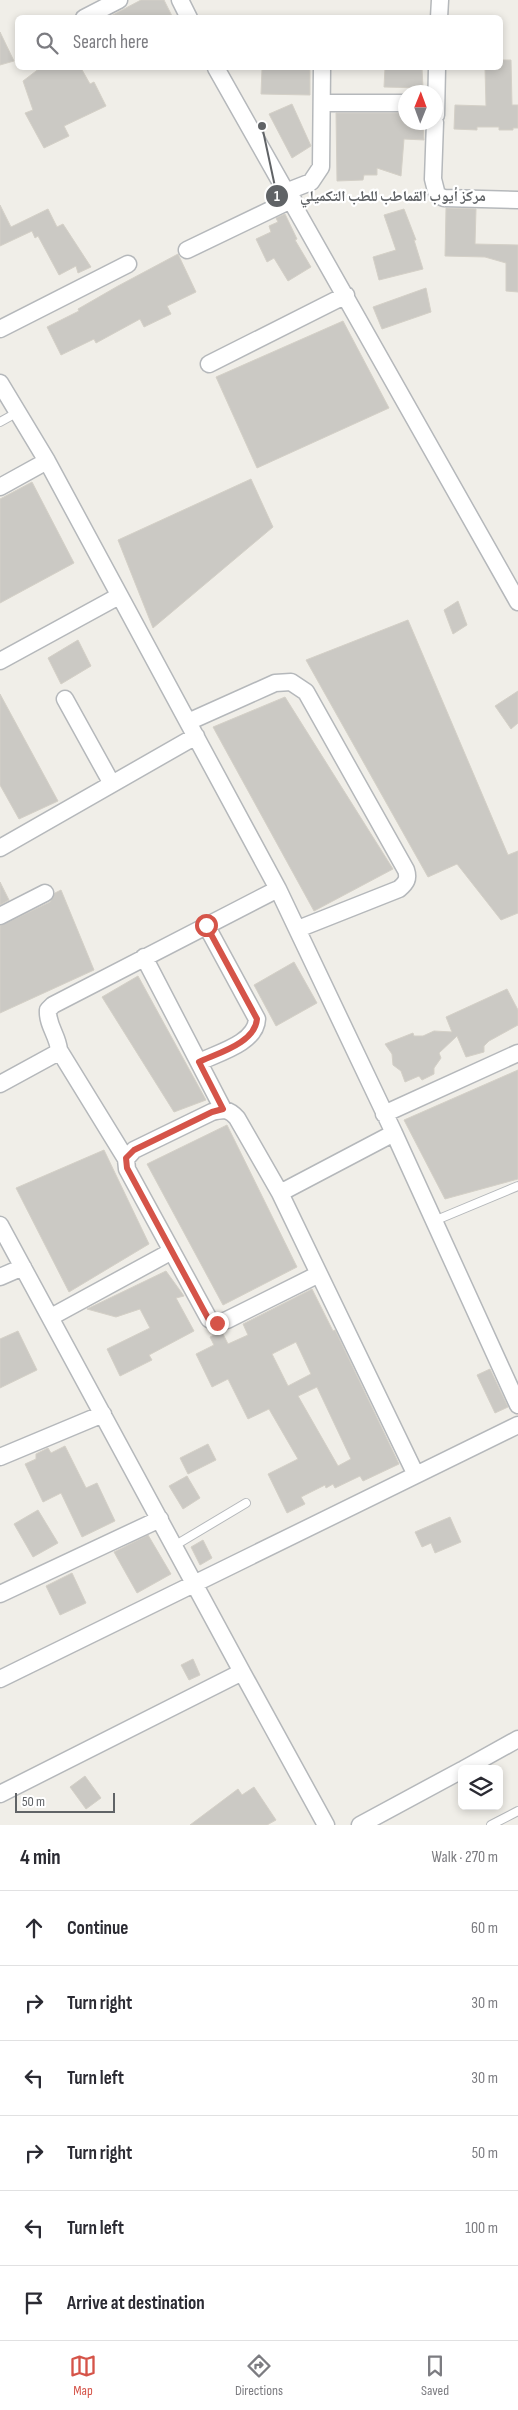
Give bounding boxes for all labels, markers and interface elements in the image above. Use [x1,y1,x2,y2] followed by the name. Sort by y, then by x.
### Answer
[15,15,503,70] search box
[33,29,61,57] icon: search
[73,31,149,54] text: Search here
[398,85,443,130] north arrow
[265,181,496,211] callout: مركز أيوب القماطب للطب التكميلي
[274,187,280,206] text: 1
[300,187,486,208] text: مركز أيوب القماطب للطب التكميلي
[195,914,218,937] route start
[206,1312,229,1335] route end
[458,1765,503,1810] map controls
[458,1765,503,1810] button: layers
[15,1790,115,1813] scale bar
[22,1793,45,1810] text: 50 m
[20,1845,61,1870] text: 4 min
[432,1848,498,1867] text: Walk · 270 m
[20,1914,48,1942] icon: ahead
[67,1917,128,1940] text: Continue
[471,1919,498,1938] text: 60 m
[20,1989,48,2017] icon: right
[67,1992,132,2015] text: Turn right
[471,1994,498,2013] text: 30 m
[20,2064,48,2092] icon: left
[67,2067,124,2090] text: Turn left
[471,2069,498,2088] text: 30 m
[20,2139,48,2167] icon: right
[67,2142,132,2165] text: Turn right
[472,2144,498,2163] text: 50 m
[20,2214,48,2242] icon: left
[67,2217,124,2240] text: Turn left
[465,2219,498,2238] text: 100 m
[20,2289,48,2317] icon: arrive
[67,2292,205,2315] text: Arrive at destination
[69,2352,97,2399] tab: Map
[235,2352,283,2399] tab: Directions
[421,2352,449,2399] tab: Saved

